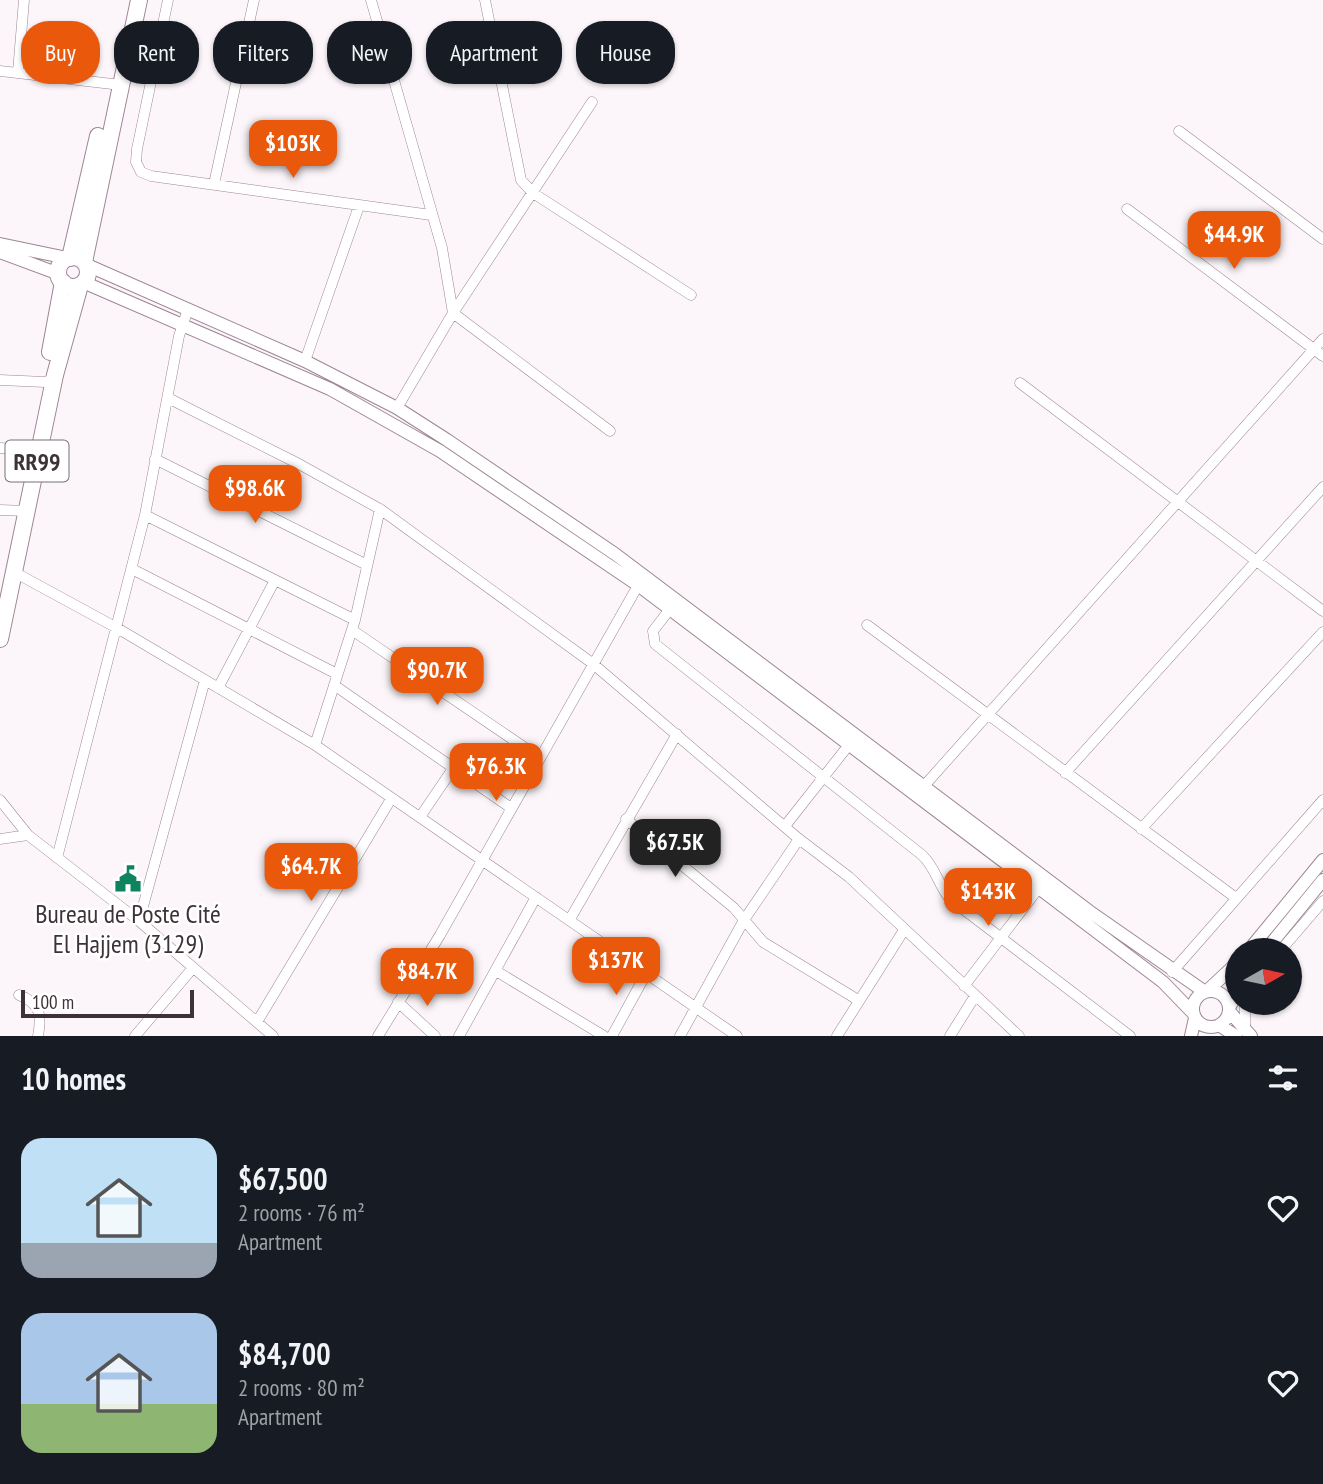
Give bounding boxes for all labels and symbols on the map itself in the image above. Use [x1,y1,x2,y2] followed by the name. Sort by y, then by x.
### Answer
[244,120,342,180] pin: $103K
[1177,212,1291,271] pin: $44.9K
[5,440,68,482] road number: RR99
[198,466,312,525] pin: $98.6K
[380,648,494,707] pin: $90.7K
[439,744,553,803] pin: $76.3K
[618,820,732,879] pin: $67.5K
[254,844,368,903] pin: $64.7K
[113,864,143,894] public building icon: Bureau de Poste Cité El Hajjem (3129)
[939,869,1037,928] pin: $143K
[35,897,221,960] place label: Bureau de Poste Cité El Hajjem (3129)
[567,937,665,997] pin: $137K
[1225,938,1302,1015] north arrow
[370,948,484,1008] pin: $84.7K
[21,987,194,1019] scale bar

